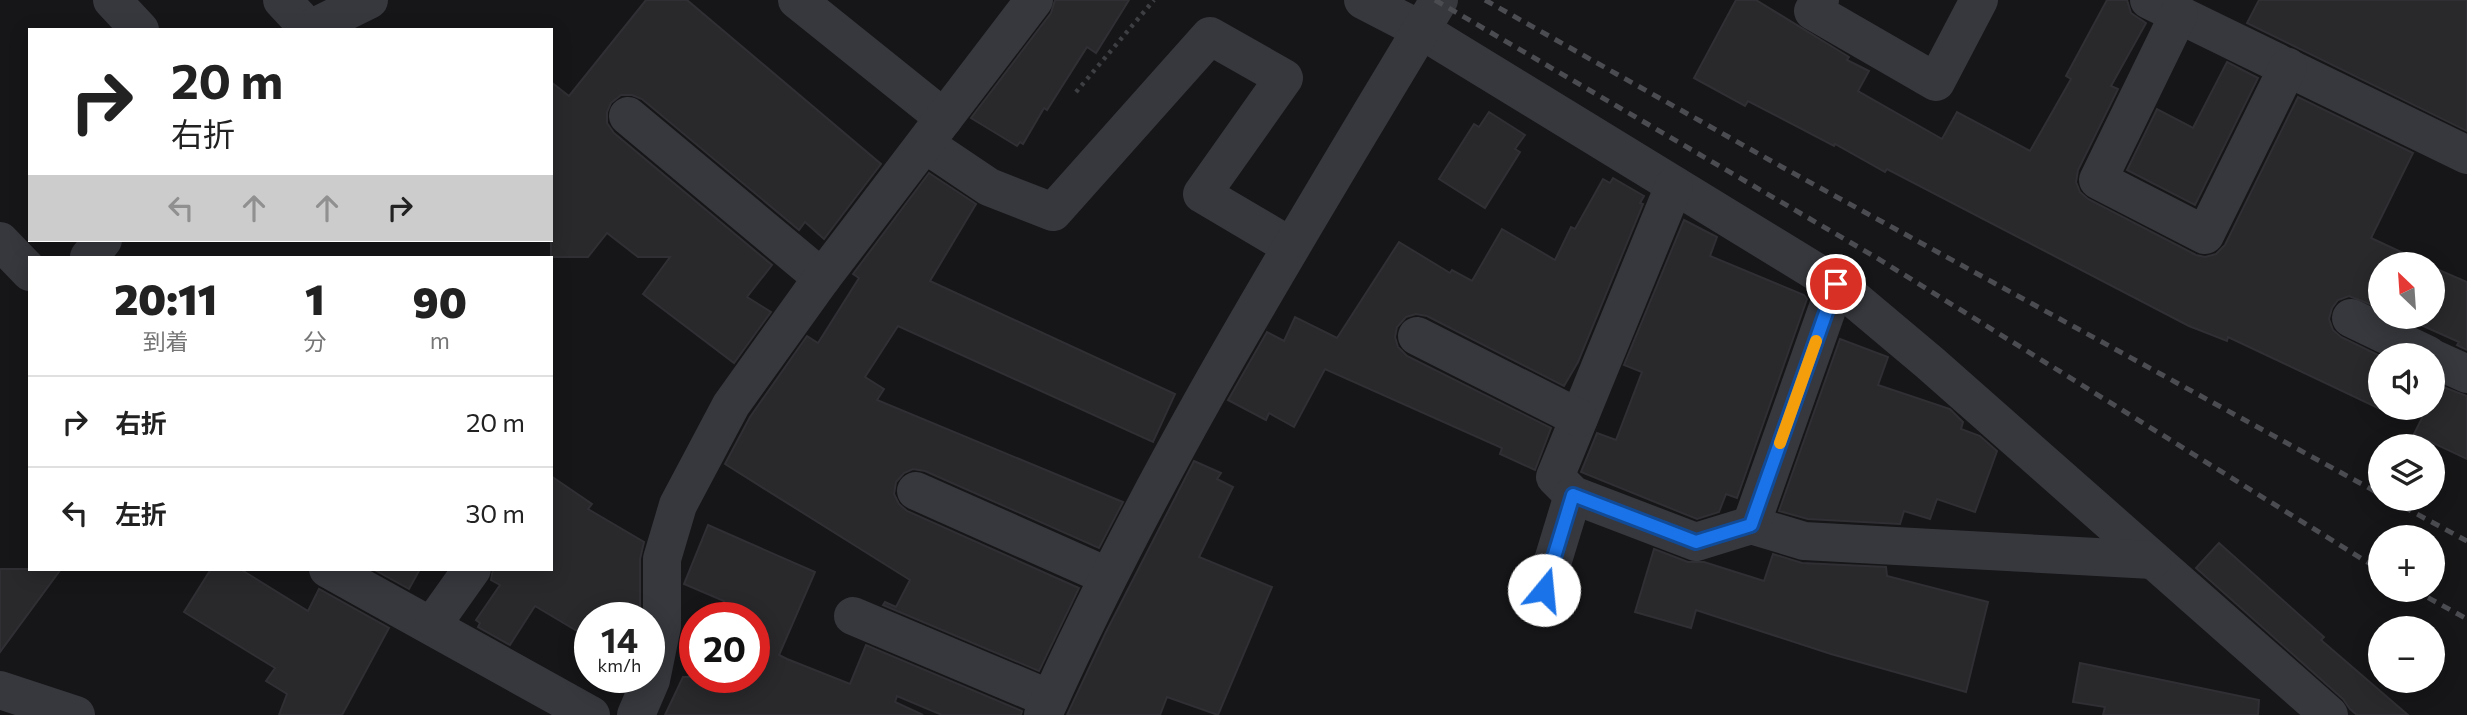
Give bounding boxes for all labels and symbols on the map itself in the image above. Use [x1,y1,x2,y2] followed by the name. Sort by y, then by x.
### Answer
[2368,252,2445,329] north arrow
[1806,254,1866,314] pin
[1507,553,1581,627] position arrow
[679,602,770,693] speed limit sign: 20

